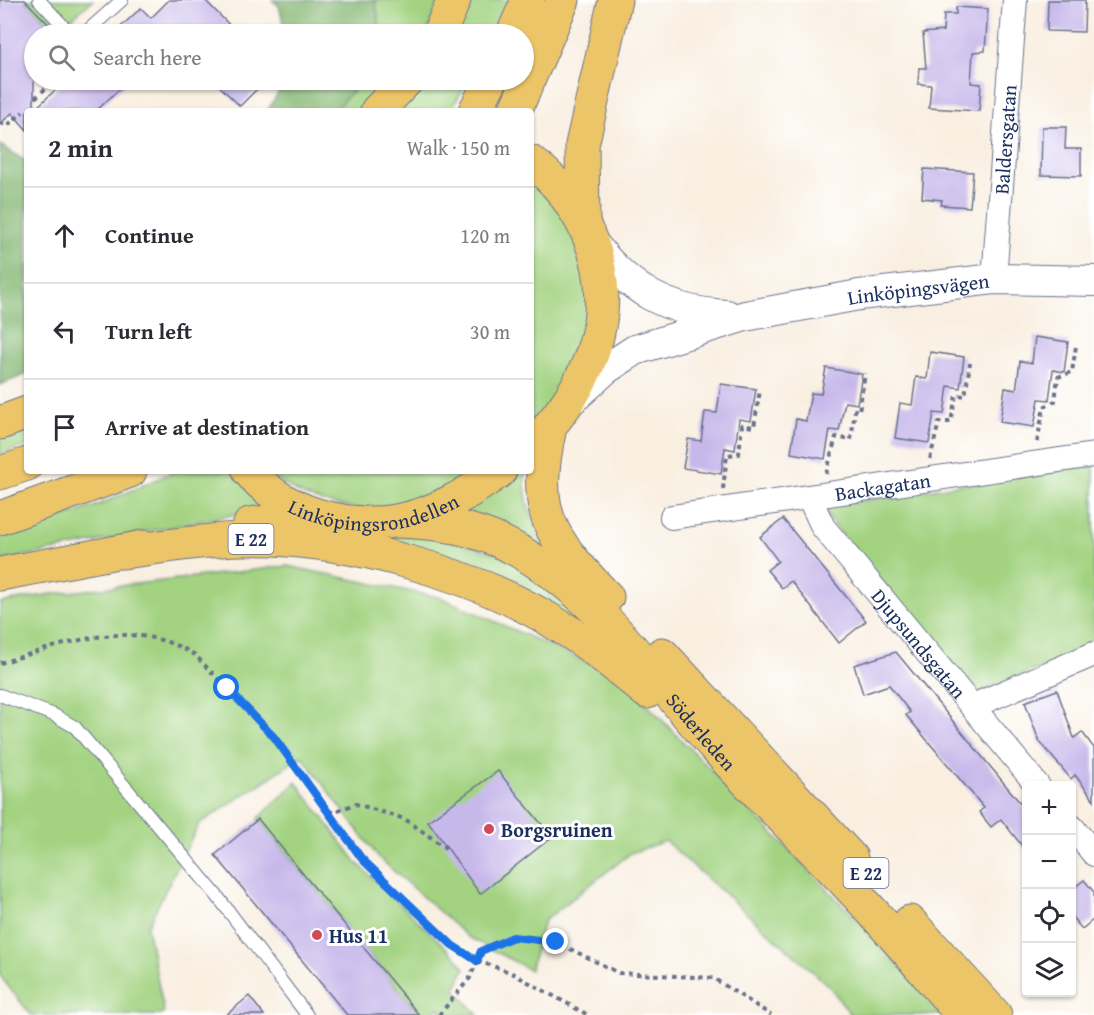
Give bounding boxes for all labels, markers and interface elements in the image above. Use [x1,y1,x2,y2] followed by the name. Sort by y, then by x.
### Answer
[24,24,534,90] search box
[45,41,78,74] icon: search
[93,41,202,73] text: Search here
[986,84,1023,195] street label: Baldersgatan
[48,128,113,167] text: 2 min
[407,133,510,162] text: Walk · 150 m
[48,219,81,252] icon: ahead
[105,219,194,251] text: Continue
[460,221,510,250] text: 120 m
[845,265,991,311] street label: Linköpingsvägen
[48,315,81,348] icon: left
[105,315,192,347] text: Turn left
[470,317,510,346] text: 30 m
[48,411,81,444] icon: arrive
[105,411,309,443] text: Arrive at destination
[833,465,932,507] street label: Backagatan
[286,482,460,510] street label: Linköpingsrondellen
[284,486,463,538] text: Linköpingsrondellen
[228,524,274,554] road number: E 22
[865,582,974,704] street label: Djupsundsgatan
[213,674,239,700] route start
[660,686,743,777] street label: Söderleden
[1022,781,1076,997] map controls
[1022,781,1076,835] button: +
[501,815,613,844] place label: Borgsruinen
[482,822,496,836] marker: Borgsruinen
[1022,835,1076,889] button: −
[844,858,888,888] road number: E 22
[1022,889,1076,943] button: locate
[329,921,388,950] place label: Hus 11
[310,928,324,942] marker: Hus 11
[542,928,568,954] route end
[1022,943,1076,997] button: layers

